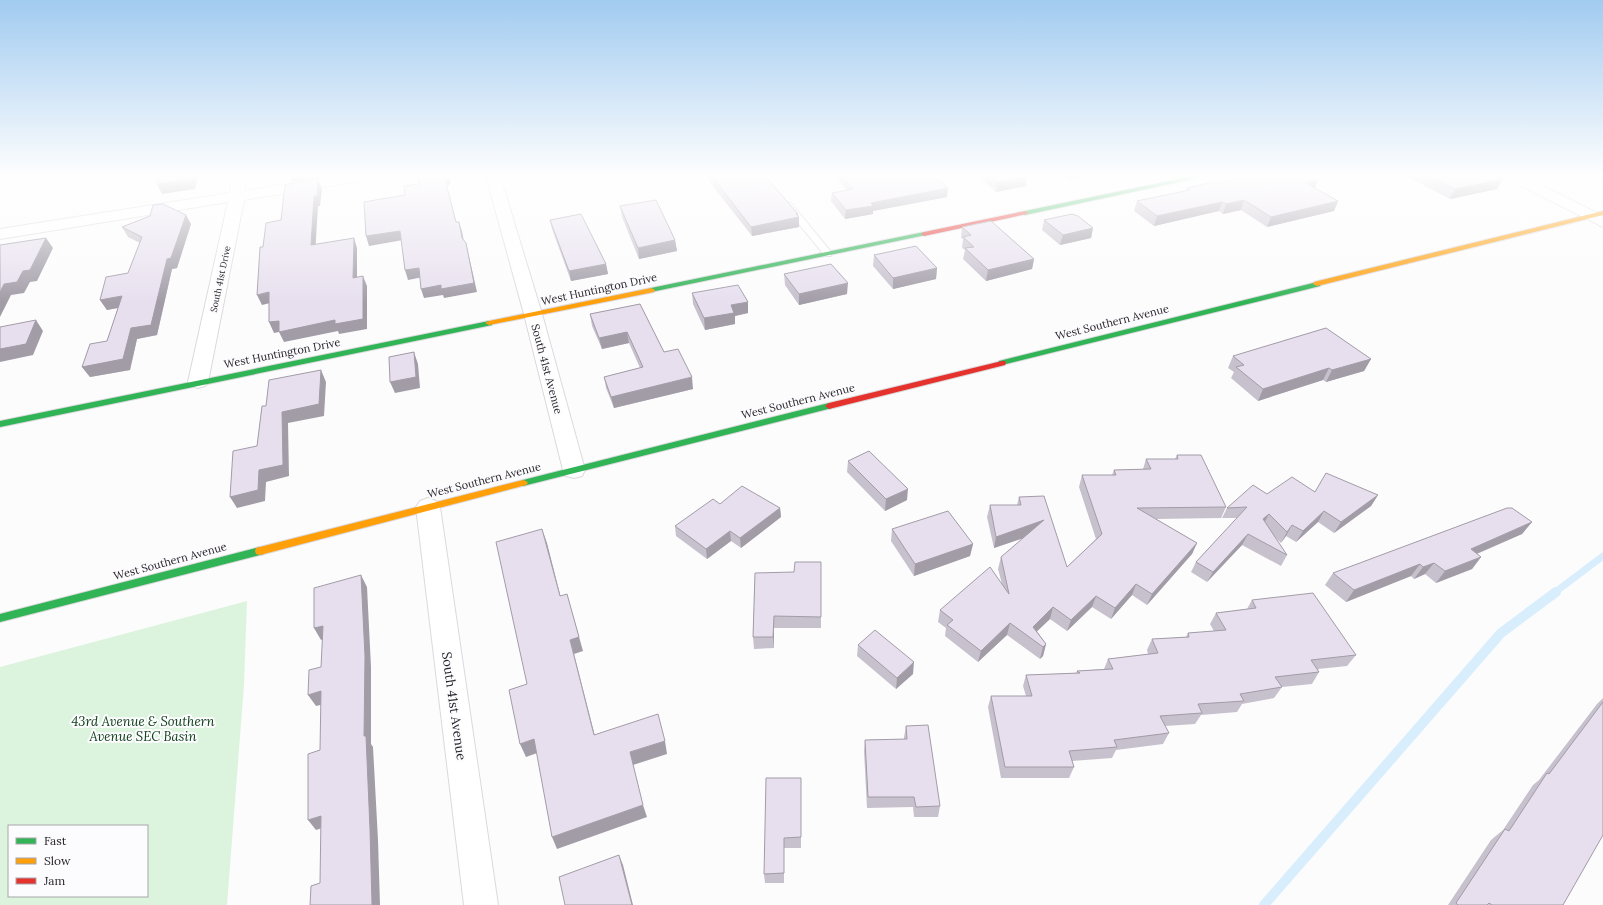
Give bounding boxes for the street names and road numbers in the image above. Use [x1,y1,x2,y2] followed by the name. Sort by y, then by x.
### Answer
[208,245,232,313] street label: South 41st Drive
[540,270,658,308] street label: West Huntington Drive
[1054,301,1170,343] street label: West Southern Avenue
[528,322,566,416] street label: South 41st Avenue
[223,335,341,371] street label: West Huntington Drive
[740,380,856,422] street label: West Southern Avenue
[426,459,542,501] street label: West Southern Avenue
[112,539,228,583] street label: West Southern Avenue
[438,651,470,761] street label: South 41st Avenue

